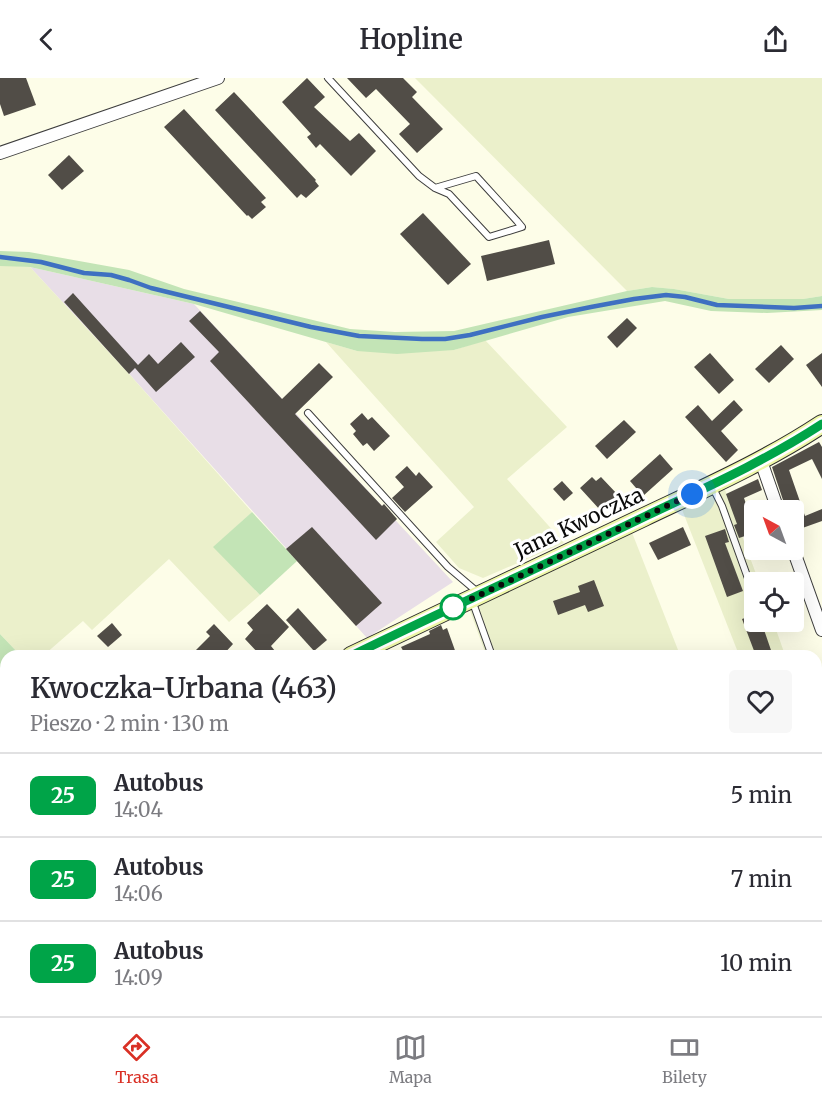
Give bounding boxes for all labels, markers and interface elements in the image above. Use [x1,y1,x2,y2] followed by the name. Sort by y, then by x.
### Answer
[359,22,463,56] text: Hopline
[30,23,63,56] icon: back
[759,23,792,56] icon: share
[677,479,707,509] your location
[509,481,648,565] street label: Jana Kwoczka
[744,500,804,560] north arrow
[744,500,804,632] map controls
[744,572,804,632] button: locate
[440,594,466,620] unlabelled marker
[30,670,337,706] text: Kwoczka-Urbana (463)
[729,670,792,733] button: heart
[30,711,229,736] text: Pieszo · 2 min · 130 m
[114,769,204,797] text: Autobus
[730,781,792,809] text: 5 min
[51,782,75,809] text: 25
[114,797,163,822] text: 14:04
[114,853,204,881] text: Autobus
[731,865,792,893] text: 7 min
[51,866,75,893] text: 25
[114,881,163,906] text: 14:06
[114,937,204,965] text: Autobus
[720,949,792,977] text: 10 min
[51,950,75,977] text: 25
[114,965,163,990] text: 14:09
[115,1031,159,1087] tab: Trasa
[389,1031,432,1087] tab: Mapa
[662,1031,707,1087] tab: Bilety

